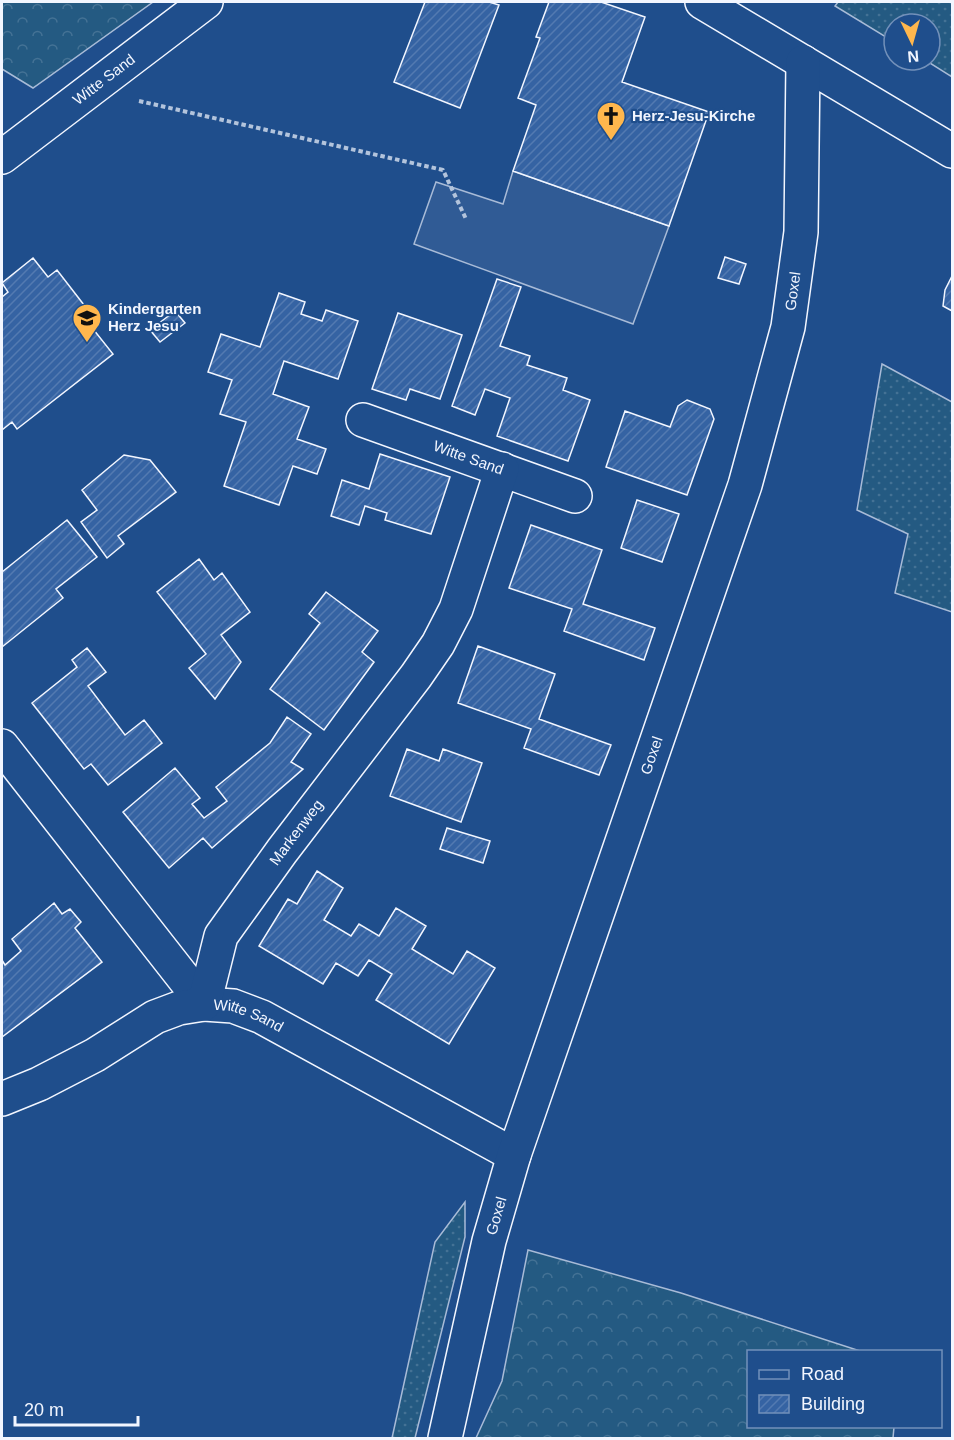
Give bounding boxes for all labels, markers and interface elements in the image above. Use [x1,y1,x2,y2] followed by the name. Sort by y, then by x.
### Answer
[882,12,942,72] north arrow
[907,47,920,65] text: N
[69,50,138,108] street label: Witte Sand
[595,100,627,142] church icon: Herz-Jesu-Kirche
[632,107,755,124] place label: Herz-Jesu-Kirche
[781,271,803,312] street label: Goxel
[108,300,201,334] place label: Kindergarten Herz Jesu
[71,302,103,344] school or university icon: Kindergarten Herz Jesu
[431,437,506,478] street label: Witte Sand
[637,734,666,777] street label: Goxel
[266,796,326,868] street label: Markenweg
[213,996,286,1035] street label: Witte Sand
[482,1195,509,1237] street label: Goxel
[747,1350,942,1428] legend
[801,1364,844,1384] text: Road
[15,1389,138,1427] scale bar
[801,1394,865,1414] text: Building
[24,1400,64,1420] text: 20 m

